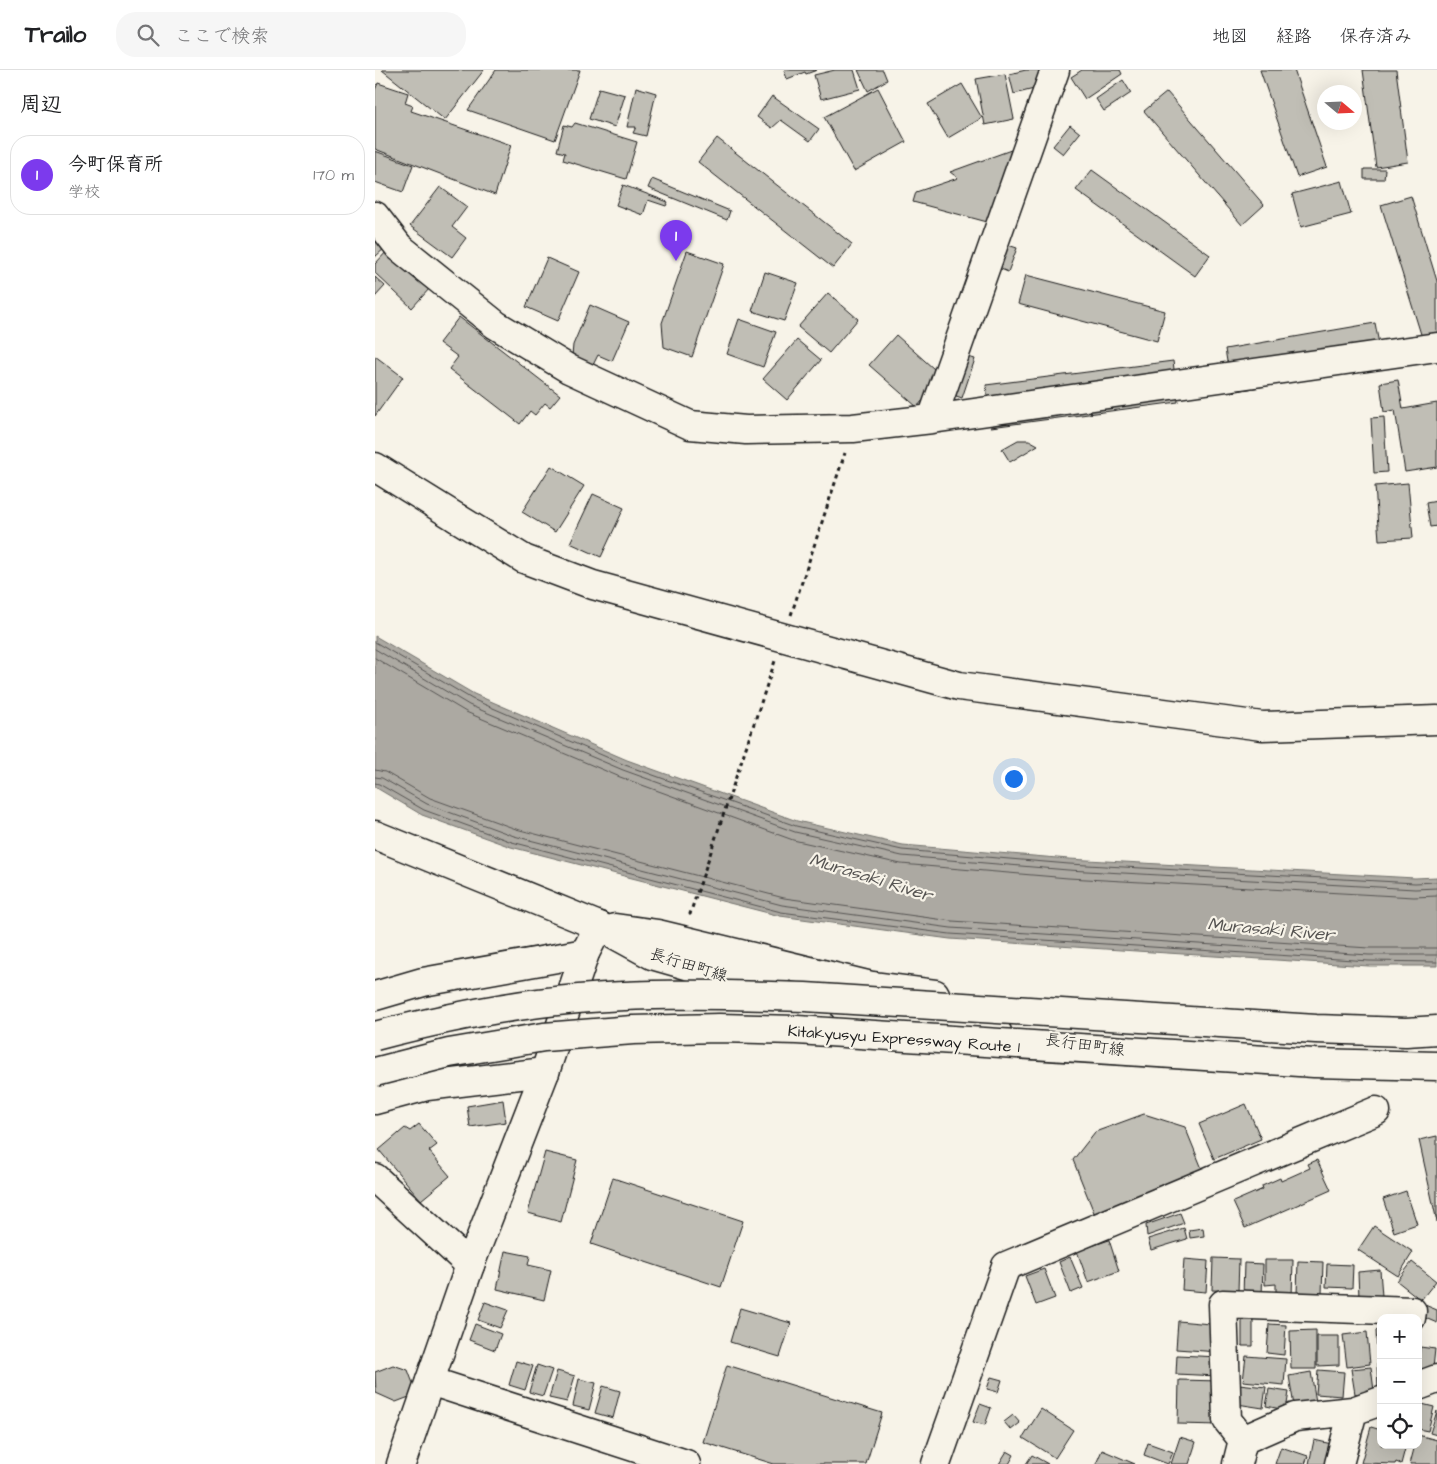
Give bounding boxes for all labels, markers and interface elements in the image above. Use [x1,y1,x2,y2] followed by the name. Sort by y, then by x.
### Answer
[116,12,466,57] search box
[25,18,86,52] text: Trailo
[134,21,162,49] icon: search
[174,23,269,50] text: ここで検索
[1212,24,1248,49] text: 地図
[1276,24,1312,49] text: 経路
[1340,24,1412,49] text: 保存済み
[1317,85,1362,130] north arrow
[20,90,62,119] text: 周辺
[68,151,163,178] text: 今町保育所
[36,164,38,186] text: 1
[313,164,354,186] text: 170 m
[68,181,100,203] text: 学校
[660,220,692,261] pin: 1
[1001,766,1027,792] your location
[807,847,937,909] water label: Murasaki River
[1207,912,1337,948] water label: Murasaki River
[647,943,730,987] street label: 長行田町線
[787,1020,1021,1059] street label: Kitakyusyu Expressway Route 1
[1044,1029,1126,1061] street label: 長行田町線
[1377,1314,1422,1449] map controls
[1377,1314,1422,1359] button: +
[1377,1359,1422,1404] button: −
[1377,1404,1422,1449] button: locate

